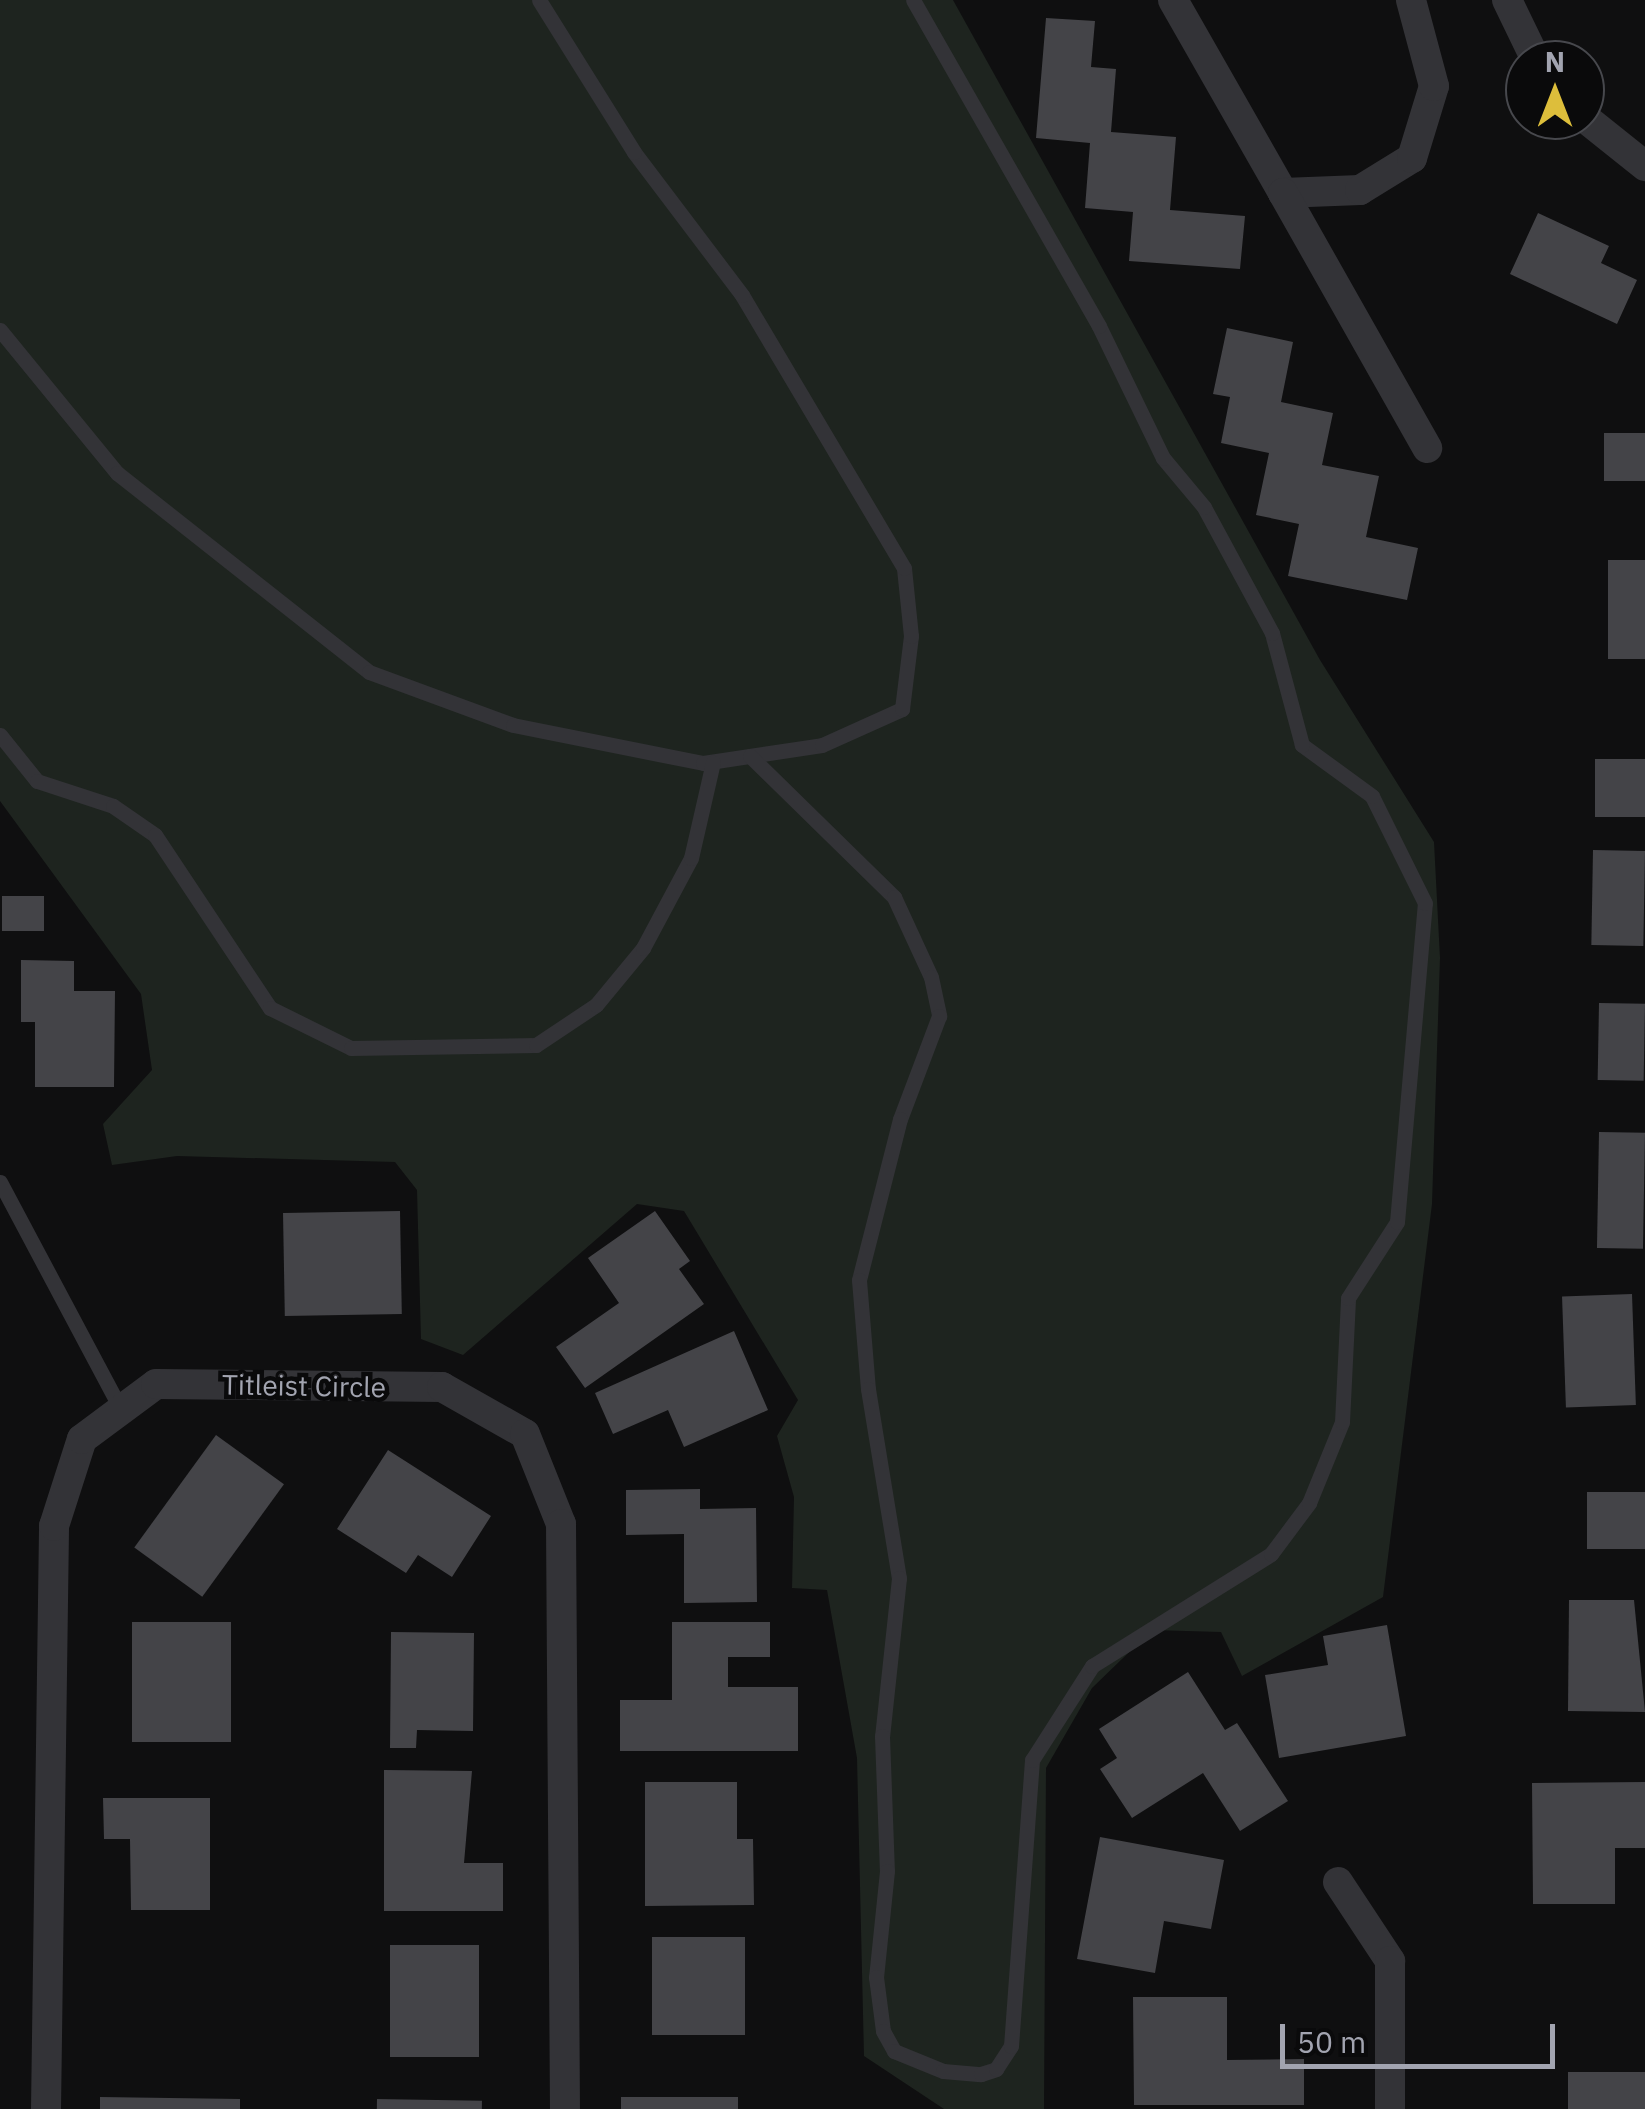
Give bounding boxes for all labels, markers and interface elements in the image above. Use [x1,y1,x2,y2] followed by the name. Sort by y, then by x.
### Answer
[1505,40,1605,140] north arrow
[1545,43,1565,80] text: N
[222,1368,386,1404] street label: Titleist Circle
[1285,2004,1560,2066] scale bar
[1297,2022,1366,2061] text: 50 m

